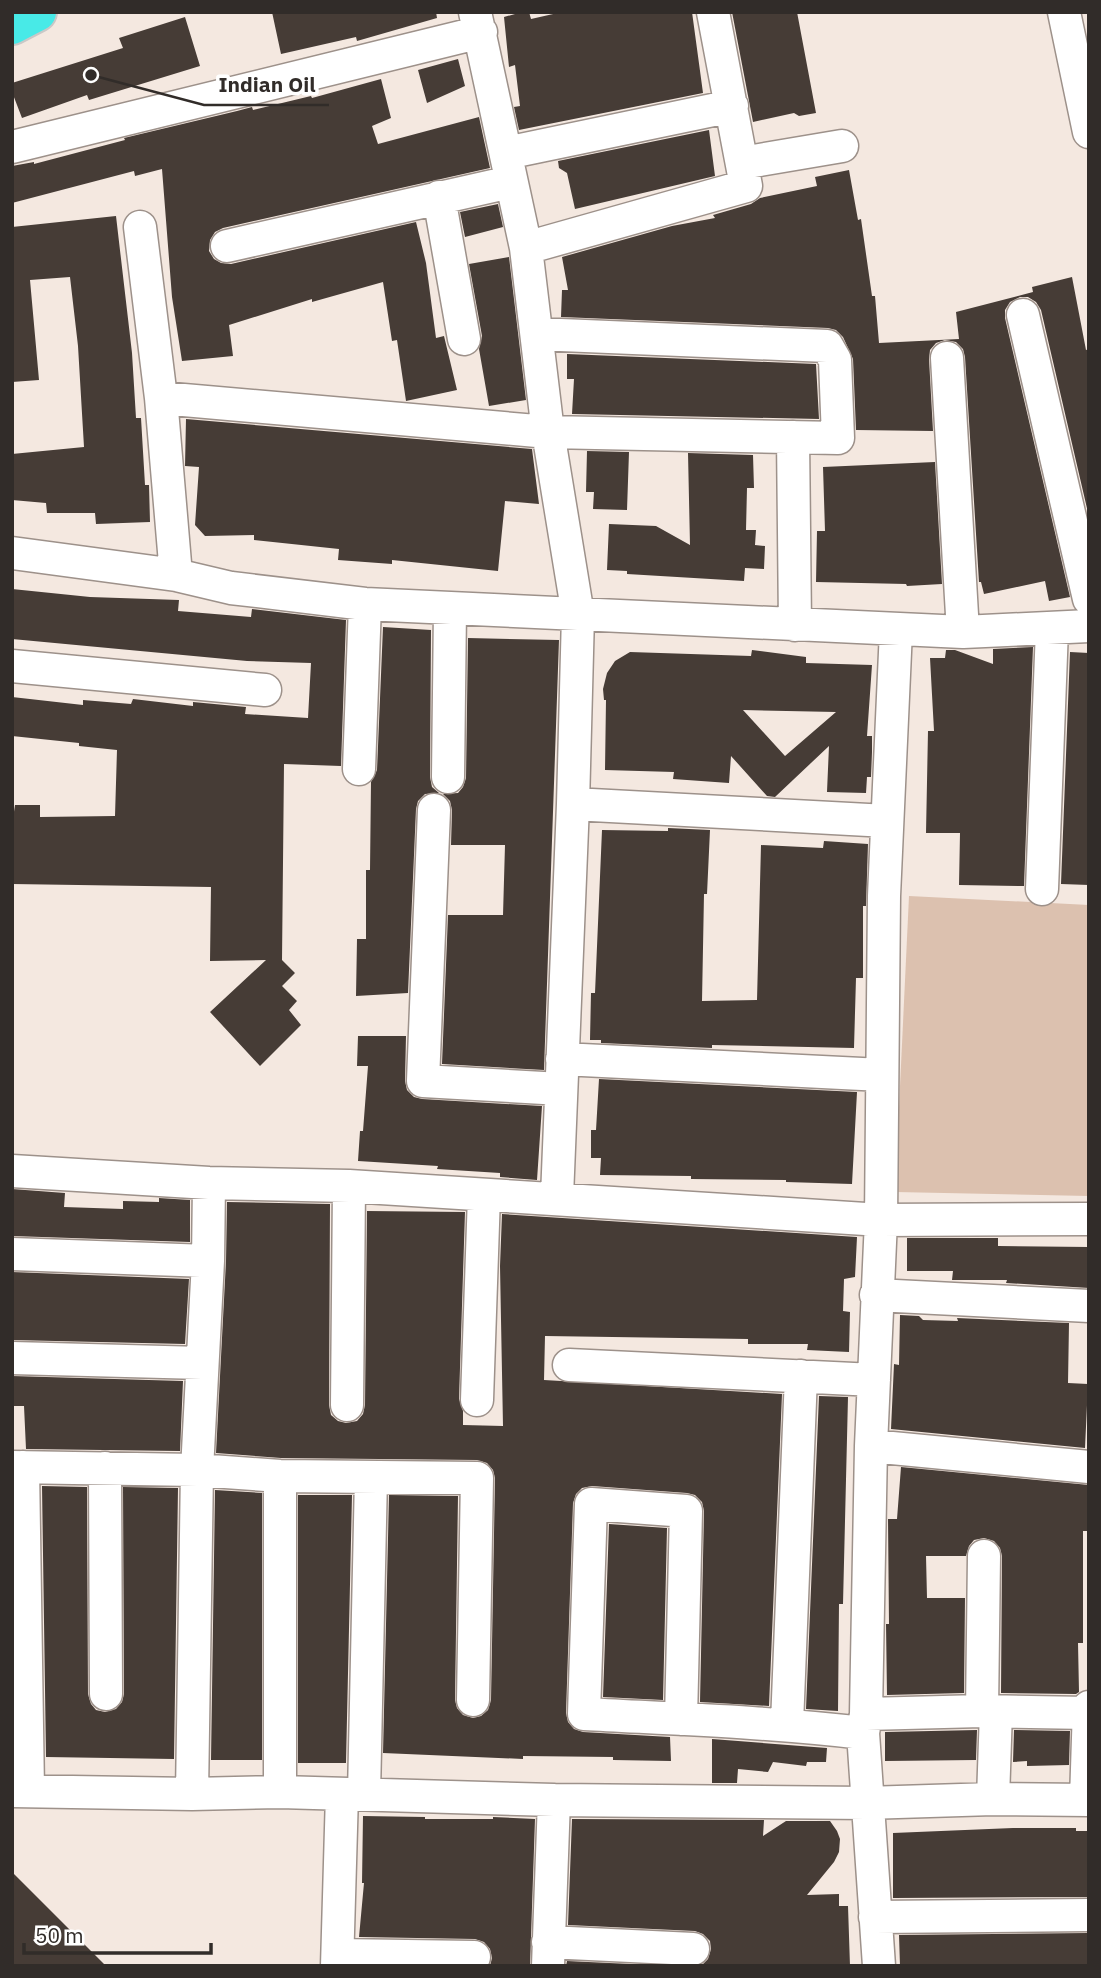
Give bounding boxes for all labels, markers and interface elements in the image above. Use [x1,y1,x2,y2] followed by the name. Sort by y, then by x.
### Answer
[204,63,329,105] callout: Indian Oil
[218,70,316,98] text: Indian Oil
[24,1912,212,1956] scale bar
[35,1921,84,1949] text: 50 m

